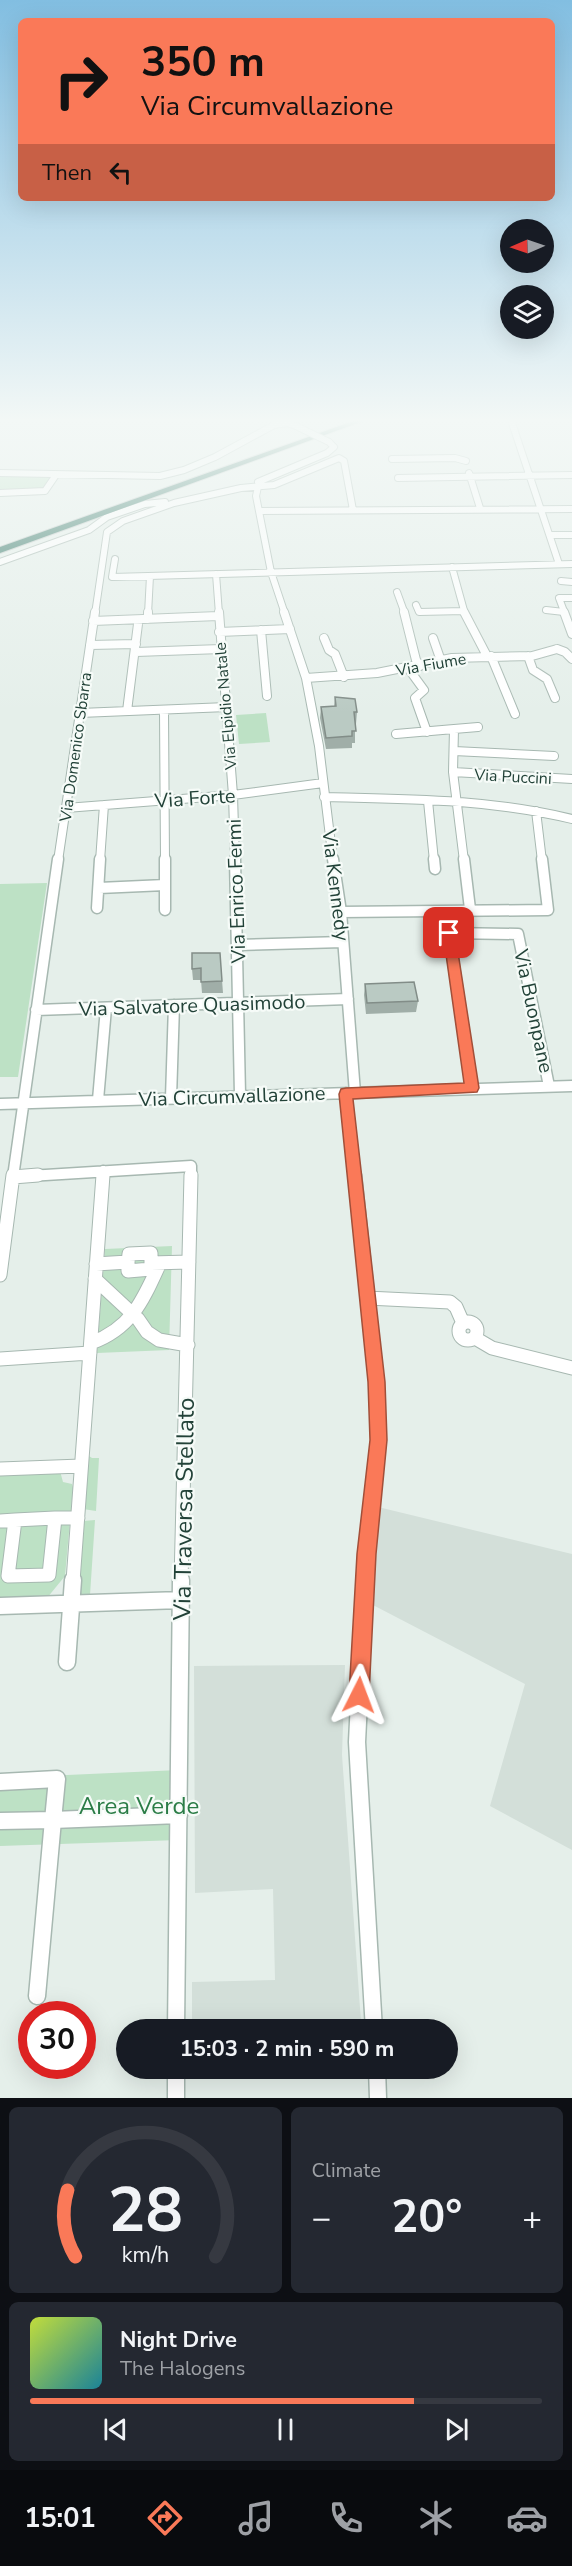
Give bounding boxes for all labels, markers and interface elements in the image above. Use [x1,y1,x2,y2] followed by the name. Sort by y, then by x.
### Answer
[141,34,265,91] text: 350 m
[42,42,120,120] icon: right
[141,88,393,125] text: Via Circumvallazione
[104,156,137,189] icon: left
[42,158,92,188] text: Then
[500,219,554,273] north arrow
[500,219,554,339] map controls
[500,285,554,339] button: layers
[209,641,243,772] street label: Via Elpidio Natale
[393,648,468,682] street label: Via Fiume
[54,671,97,824] street label: Via Domenico Sbarra
[473,764,552,790] street label: Via Puccini
[153,782,236,815] street label: Via Forte
[220,818,253,965] street label: Via Enrico Fermi
[315,827,356,943] street label: Via Kennedy
[423,907,474,958] pin
[432,916,465,949] icon: arrive
[507,946,560,1075] street label: Via Buonpane
[77,988,306,1023] street label: Via Salvatore Quasimodo
[137,1080,326,1113] street label: Via Circumvallazione
[166,1397,202,1622] street label: Via Traversa Stellato
[327,1663,391,1727] position arrow
[79,1790,199,1822] park label: Area Verde
[18,2001,96,2079] speed limit sign: 30
[180,2034,394,2064] text: 15:03 · 2 min · 590 m
[312,2157,381,2184] text: Climate
[108,2168,183,2253] text: 28
[391,2187,462,2248] text: 20°
[312,2196,331,2241] text: −
[522,2196,542,2241] text: +
[122,2240,169,2270] text: km/h
[120,2325,237,2355] text: Night Drive
[120,2355,245,2382] text: The Halogens
[99,2413,132,2446] icon: previous
[269,2413,302,2446] icon: pause
[440,2413,473,2446] icon: next
[144,2497,186,2539] icon: directions
[235,2497,277,2539] icon: music
[325,2497,367,2539] icon: phone
[415,2497,457,2539] icon: climate
[506,2497,548,2539] icon: car
[24,2500,96,2537] text: 15:01

